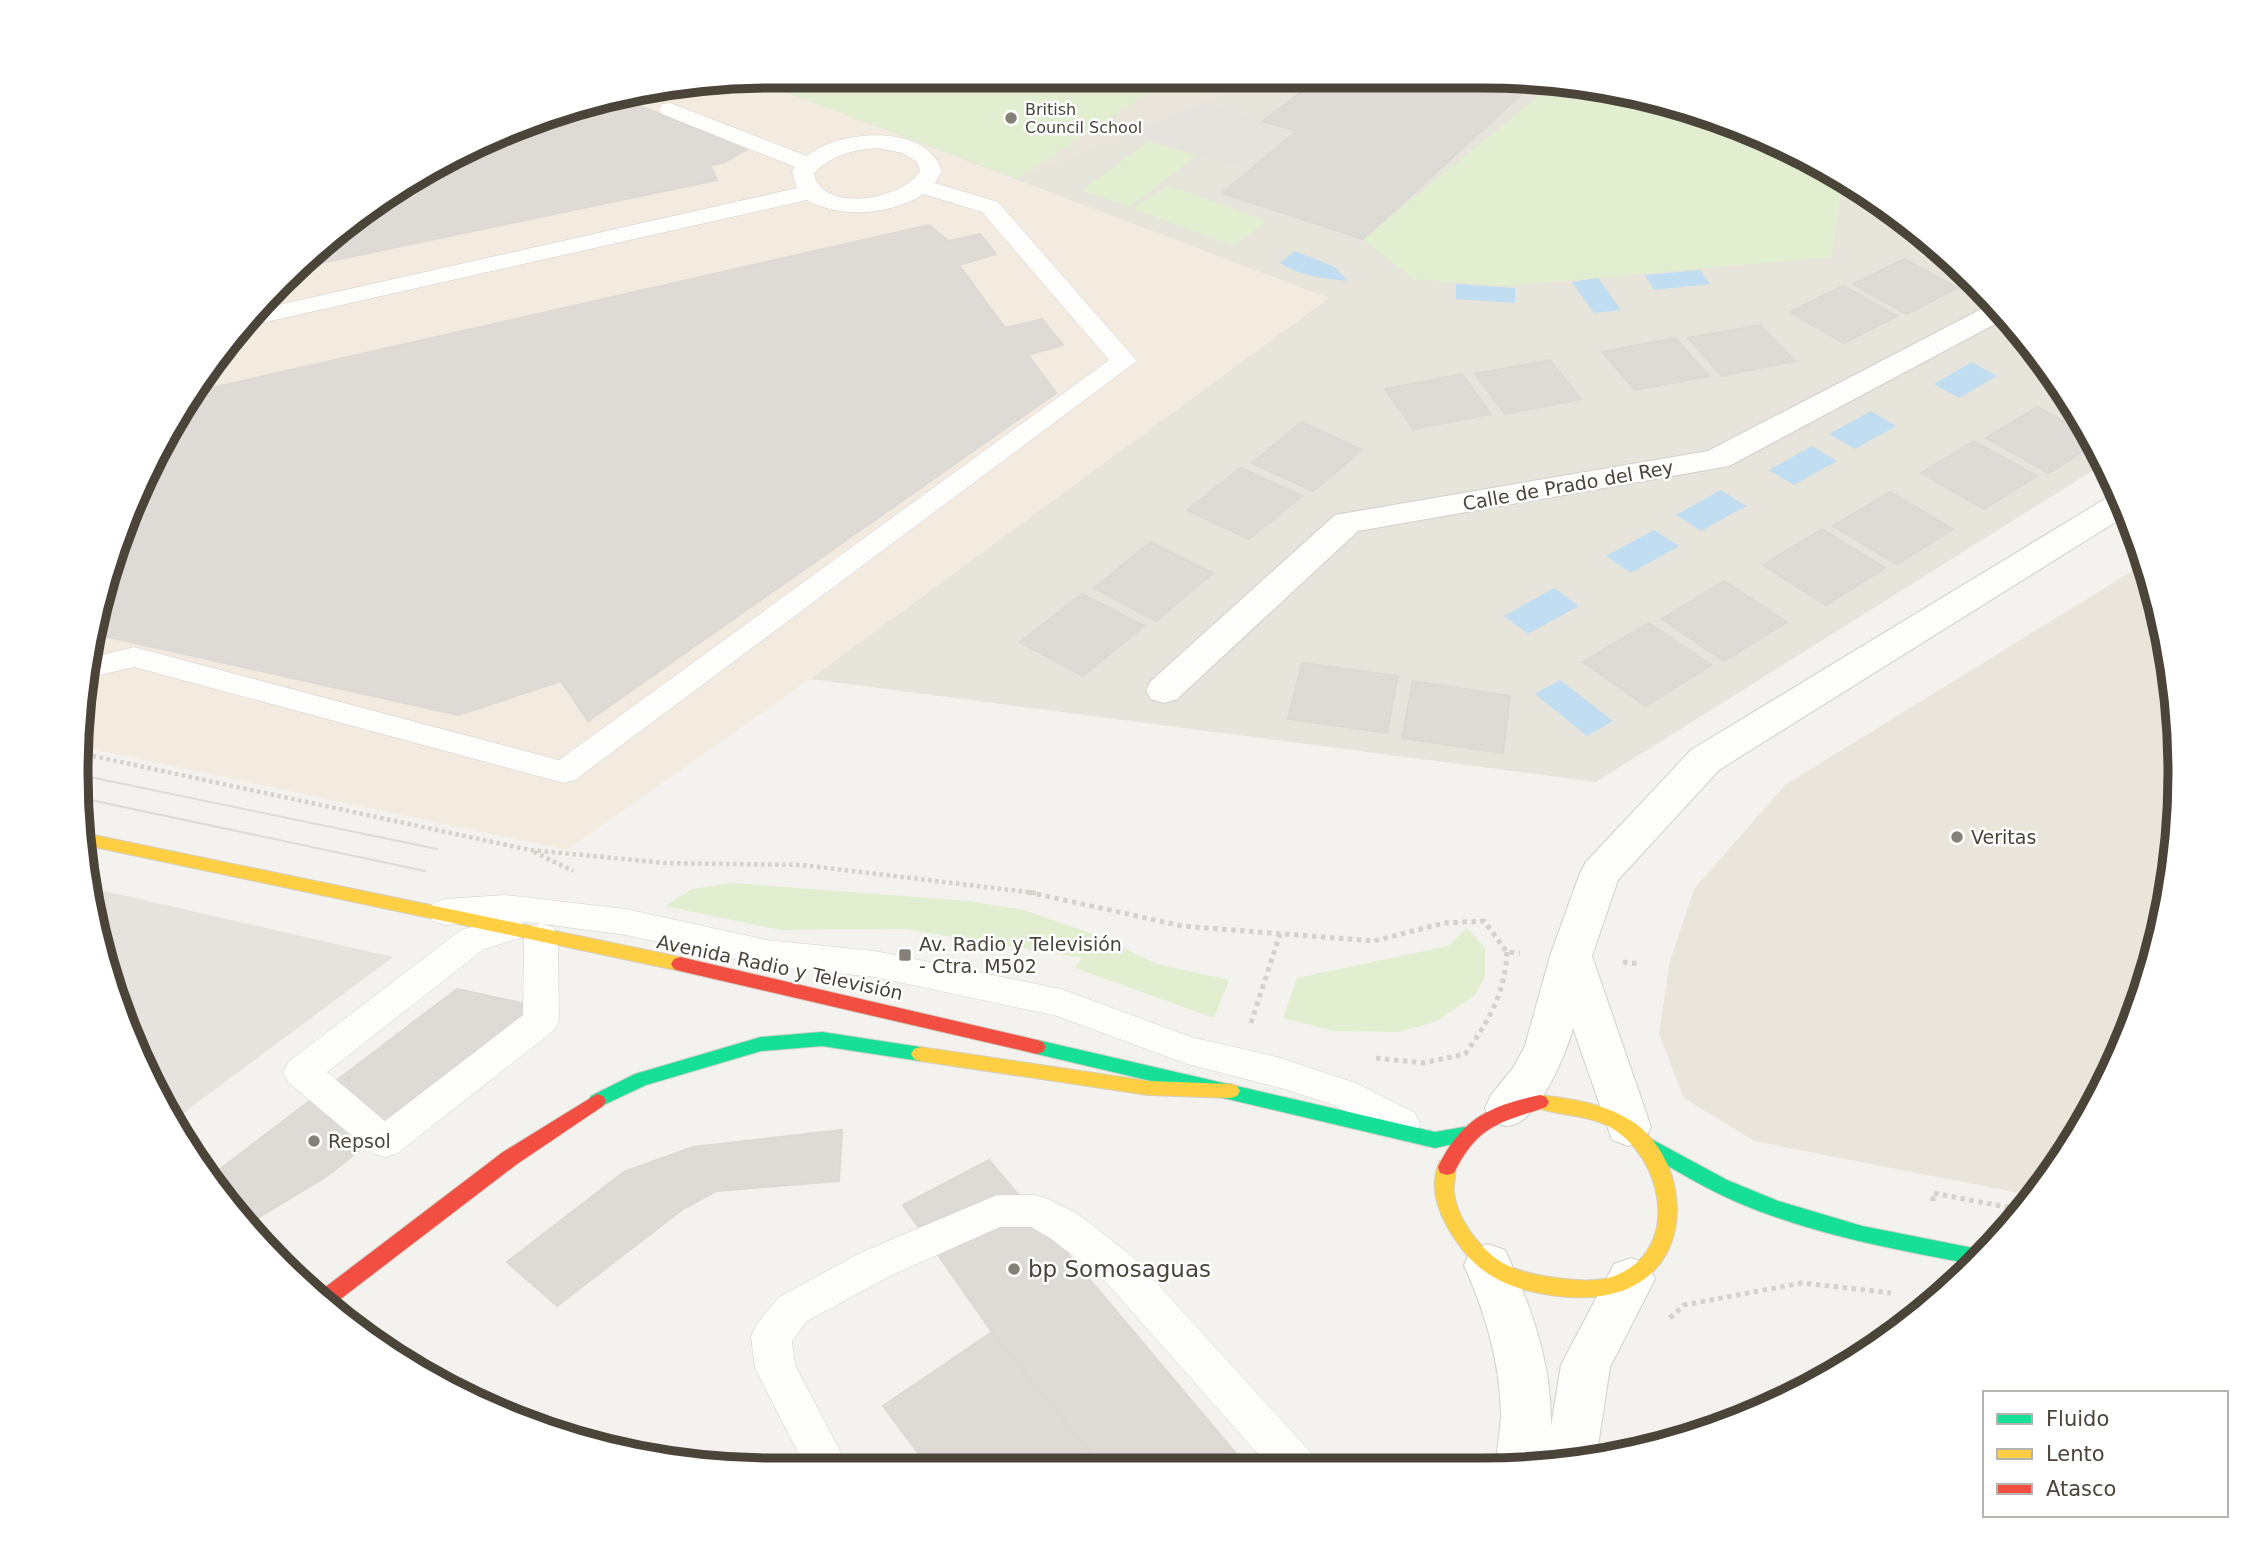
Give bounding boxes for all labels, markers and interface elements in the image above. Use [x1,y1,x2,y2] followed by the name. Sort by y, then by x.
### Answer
[1025,100,1142,137] place label: British Council School
[1003,110,1019,126] marker: British Council School
[1461,456,1675,514] street label: Calle de Prado del Rey
[1971,826,2036,848] place label: Veritas
[1949,829,1965,845] marker: Veritas
[655,930,905,1004] street label: Avenida Radio y Televisión
[919,933,1122,977] place label: Av. Radio y Televisión - Ctra. M502
[897,947,913,963] marker: Av. Radio y Televisión - Ctra. M502
[328,1130,391,1152] place label: Repsol
[306,1133,322,1149] marker: Repsol
[1028,1256,1211,1282] place label: bp Somosaguas
[1006,1261,1022,1277] marker: bp Somosaguas
[1983,1391,2228,1517] legend
[2046,1407,2109,1431] text: Fluido
[2046,1442,2105,1466] text: Lento
[2046,1477,2116,1501] text: Atasco

